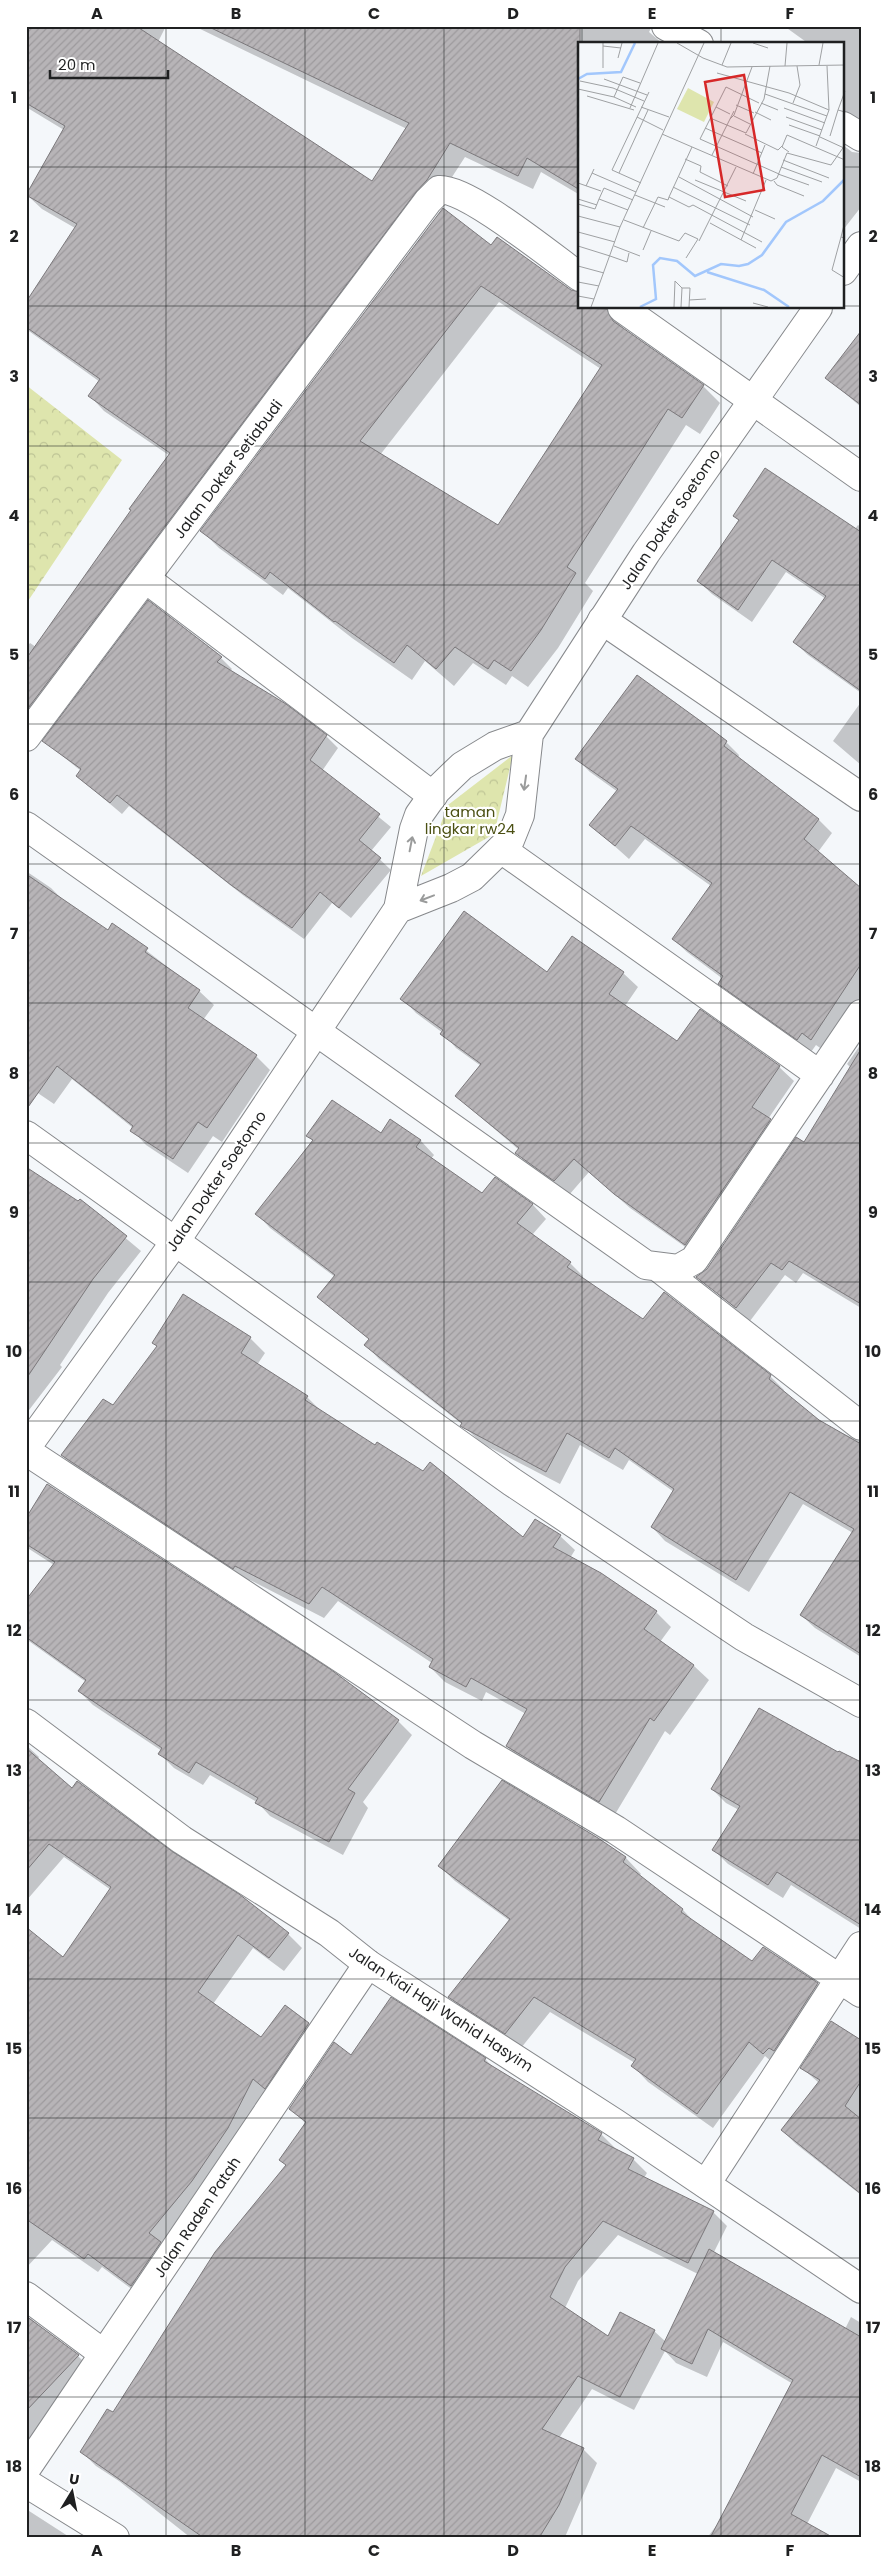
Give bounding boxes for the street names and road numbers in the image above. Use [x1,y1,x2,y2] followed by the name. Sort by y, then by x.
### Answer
[169,395,287,543] street label: Jalan Dokter Setiabudi
[615,444,725,594] street label: Jalan Dokter Soetomo
[161,1106,271,1256] street label: Jalan Dokter Soetomo
[345,1941,537,2077] street label: Jalan Kiai Haji Wahid Hasyim
[149,2152,245,2282] street label: Jalan Raden Patah

